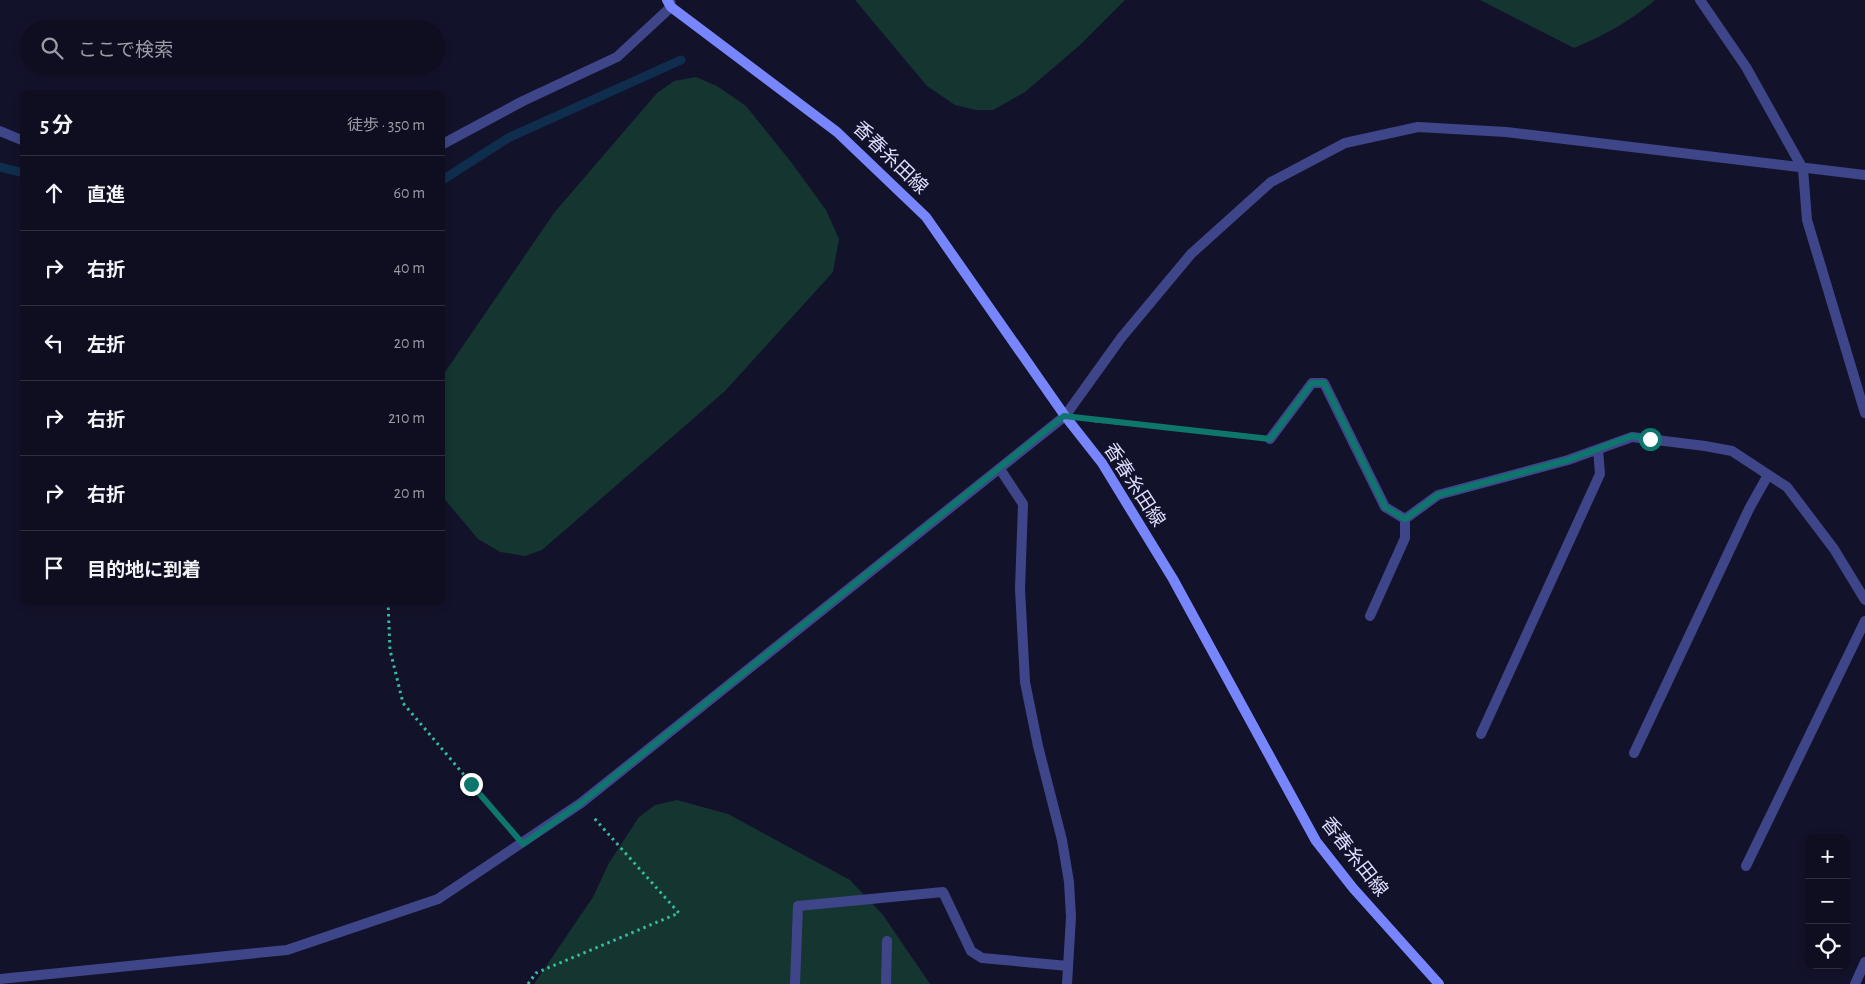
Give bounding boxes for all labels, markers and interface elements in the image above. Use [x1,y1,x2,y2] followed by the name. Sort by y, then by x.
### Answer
[20,20,445,75] search box
[38,34,66,62] icon: search
[78,41,173,60] text: ここで検索
[40,115,73,136] text: 5 分
[347,117,425,133] text: 徒歩 · 350 m
[849,117,931,198] street label: 香春糸田線
[40,179,68,207] icon: ahead
[394,185,425,201] text: 60 m
[87,186,125,205] text: 直進
[40,254,68,282] icon: right
[393,260,425,276] text: 40 m
[87,261,125,280] text: 右折
[40,329,68,357] icon: left
[394,335,425,351] text: 20 m
[87,336,125,355] text: 左折
[40,404,68,432] icon: right
[388,410,425,426] text: 210 m
[87,411,125,430] text: 右折
[1639,428,1662,451] route start
[1100,439,1169,530] street label: 香春糸田線
[40,479,68,507] icon: right
[394,485,425,501] text: 20 m
[87,486,125,505] text: 右折
[40,554,68,582] icon: arrive
[87,561,201,580] text: 目的地に到着
[460,773,483,796] route end
[1317,813,1392,900] street label: 香春糸田線
[1805,834,1850,969] map controls
[1805,834,1850,879] button: +
[1805,879,1850,924] button: −
[1805,924,1850,969] button: locate

